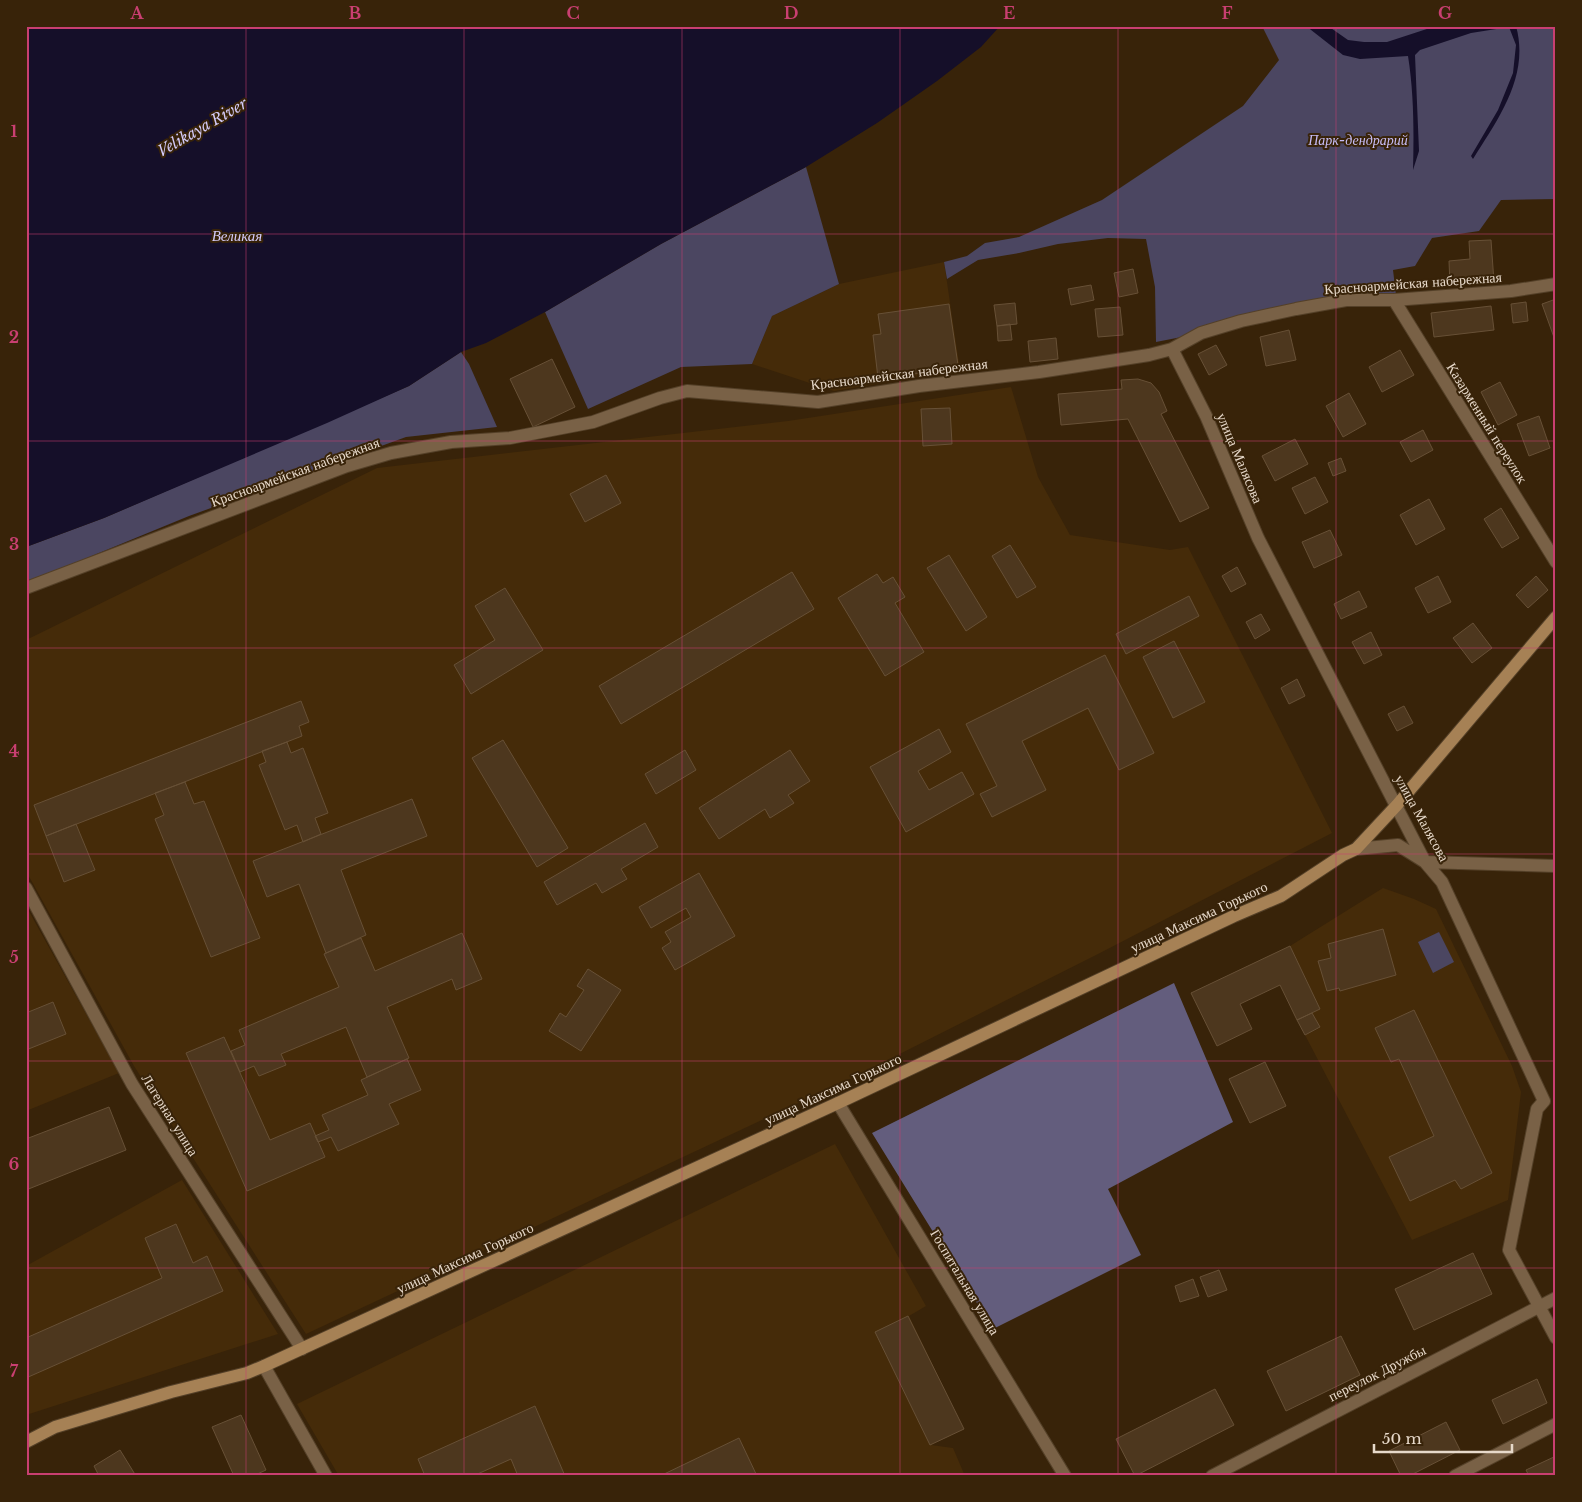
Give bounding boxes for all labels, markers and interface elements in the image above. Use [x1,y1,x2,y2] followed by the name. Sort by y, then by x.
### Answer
[130,3,145,23] text: A
[349,3,362,23] text: B
[566,3,580,23] text: C
[784,3,798,23] text: D
[1003,3,1015,23] text: E
[1221,3,1233,23] text: F
[1438,3,1452,23] text: G
[154,93,251,160] water label: Velikaya River
[11,121,18,141] text: 1
[1307,131,1408,149] park label: Парк-дендрарий
[212,226,262,245] water label: Великая
[1323,268,1503,298] street label: Красноармейская набережная
[9,327,19,347] text: 2
[809,354,989,394] street label: Красноармейская набережная
[1443,359,1531,487] street label: Казарменный переулок
[1213,410,1267,507] street label: улица Малясова
[208,433,382,511] street label: Красноармейская набережная
[9,534,19,554] text: 3
[9,741,19,761] text: 4
[1391,771,1454,865] street label: улица Малясова
[1128,877,1270,957] street label: улица Максима Горького
[9,947,19,967] text: 5
[762,1049,904,1129] street label: улица Максима Горького
[138,1071,203,1160] street label: Лагерная улица
[9,1154,20,1174] text: 6
[394,1218,536,1298] street label: улица Максима Горького
[926,1226,1004,1339] street label: Госпитальная улица
[1325,1340,1429,1405] street label: переулок Дружбы
[10,1361,19,1381] text: 7
[1374,1422,1512,1454] scale bar
[1382,1429,1422,1448] text: 50 m

